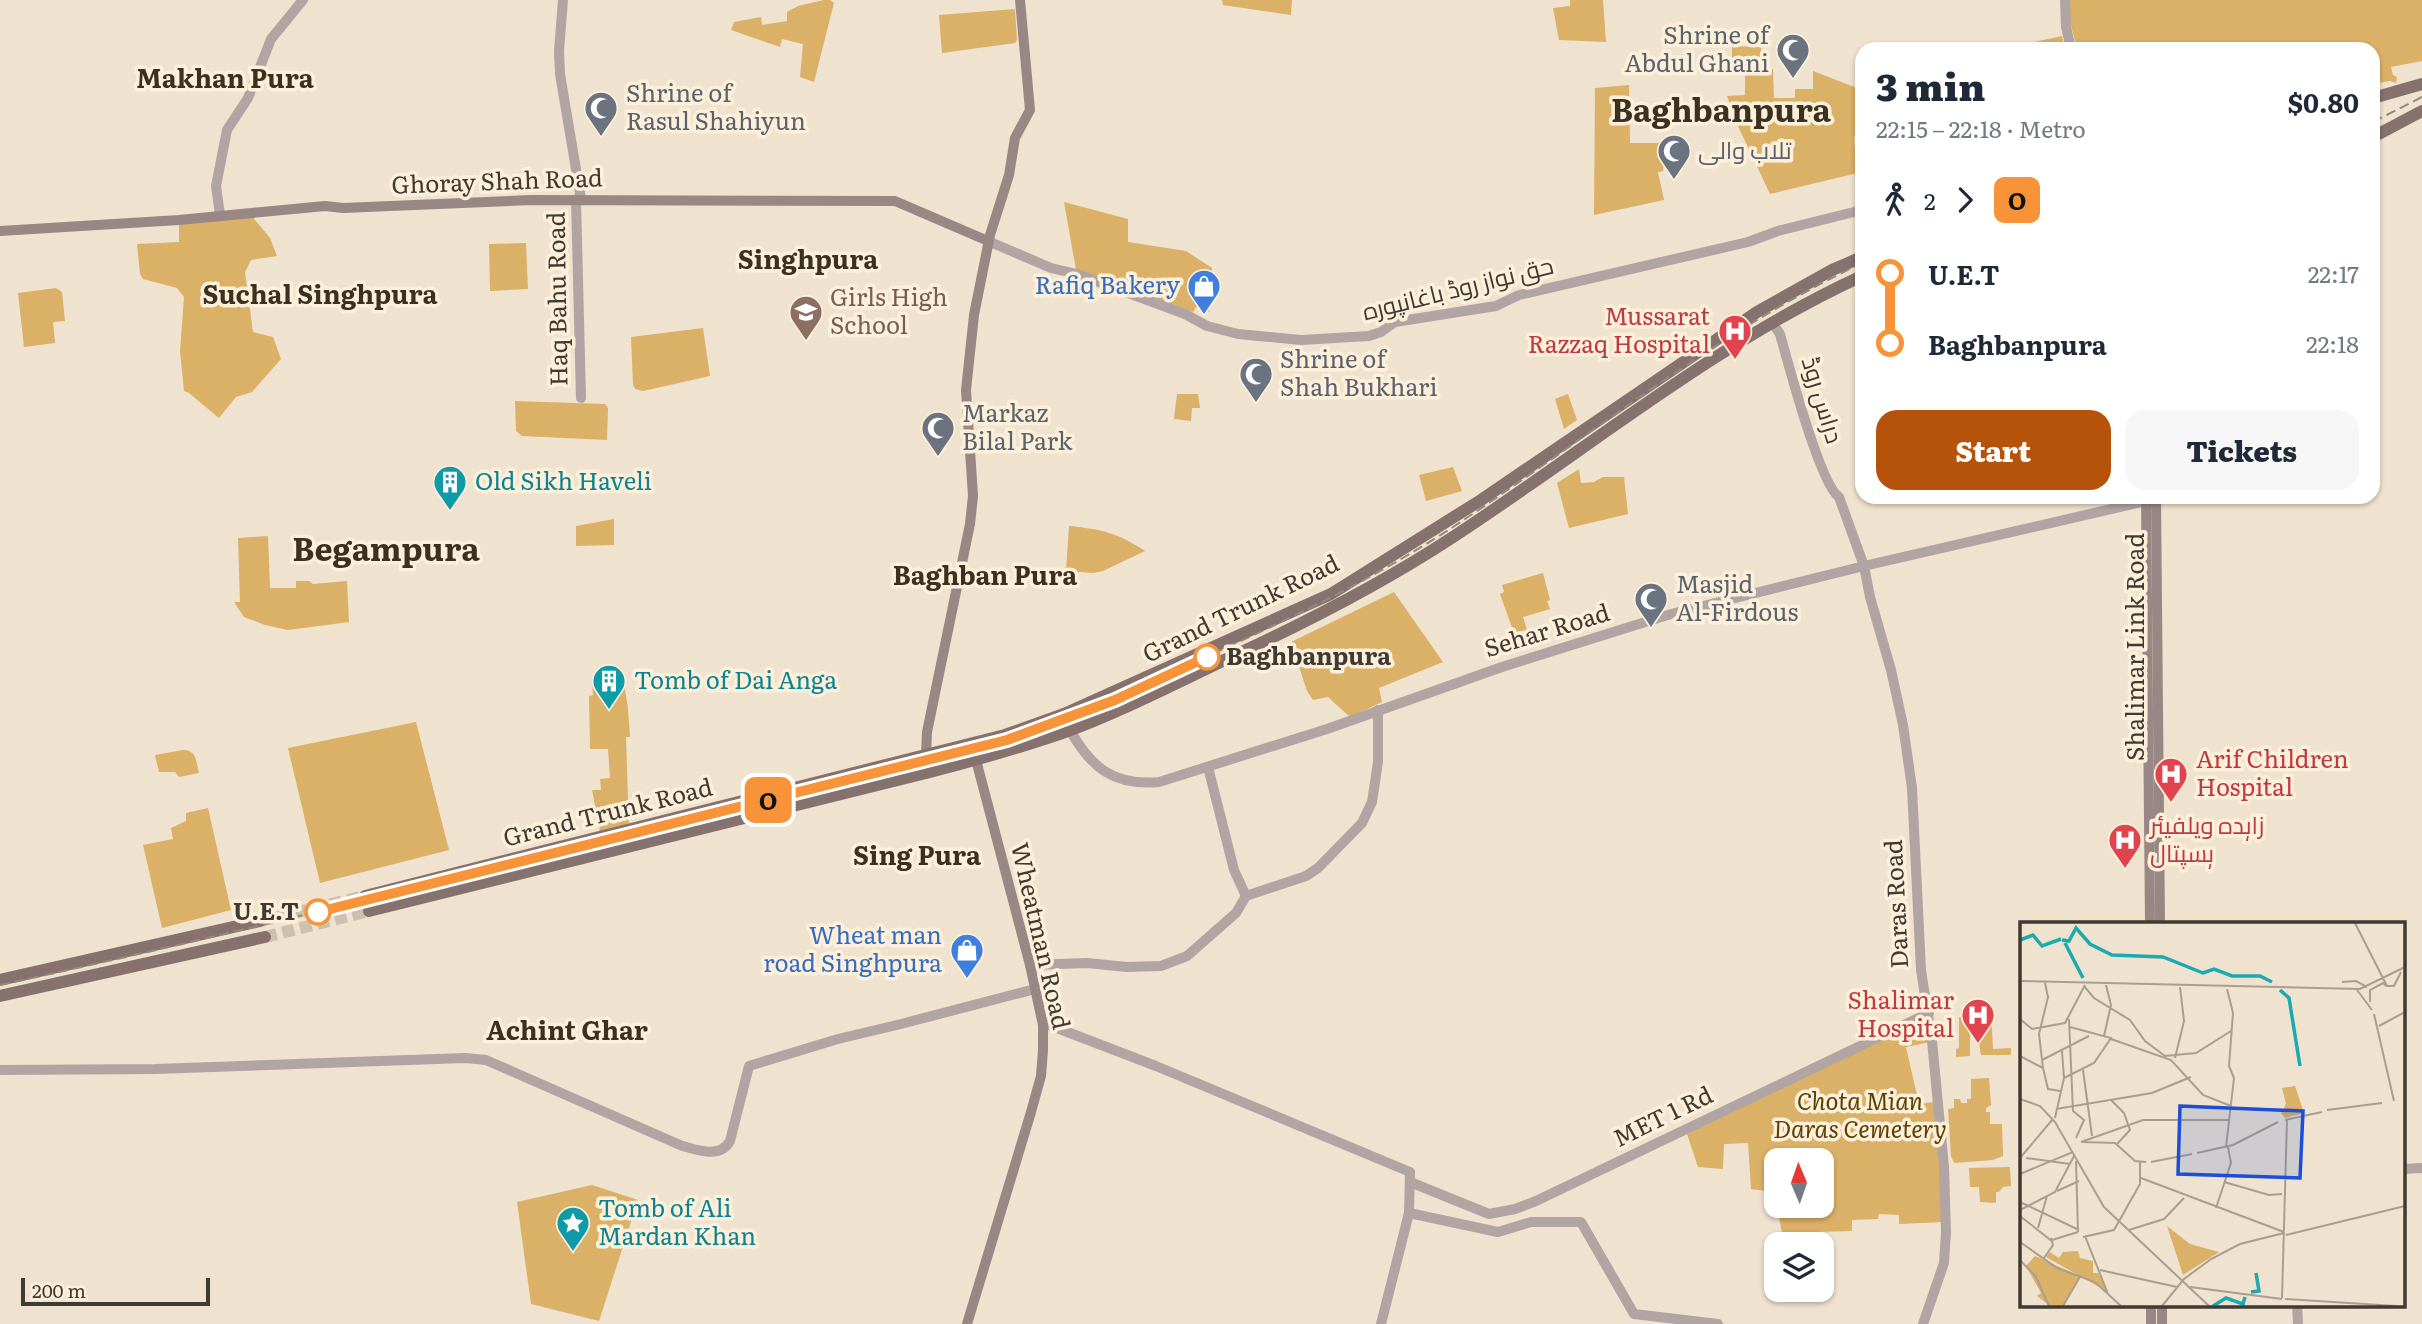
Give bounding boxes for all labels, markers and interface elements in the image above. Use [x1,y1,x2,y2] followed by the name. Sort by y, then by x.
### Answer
[1624,16,1771,79] place label: Shrine of Abdul Ghani
[1774,31,1812,80] mosque icon: Shrine of Abdul Ghani
[1876,56,1985,113] text: 3 min
[136,57,314,96] district label: Makhan Pura
[626,74,806,137] place label: Shrine of Rasul Shahiyun
[2288,82,2359,121] text: $0.80
[1611,84,1832,132] district label: Baghbanpura
[582,89,620,138] mosque icon: Shrine of Rasul Shahiyun
[1876,111,2086,145] text: 22:15 – 22:18 · Metro
[1698,131,1792,166] place label: تلاب والی
[1655,132,1693,181] mosque icon: تلاب والی
[391,158,603,201] street label: Ghoray Shah Road
[1876,181,1914,219] icon: walk
[1946,181,1984,219] icon: forward
[2008,182,2026,217] text: O
[1924,183,1936,217] text: 2
[536,211,575,387] street label: Haq Bahu Road
[738,238,878,277] district label: Singhpura
[1358,246,1557,327] street label: حق نواز روڈ باغانپورہ
[1928,254,1999,293] text: U.E.T
[2308,256,2359,290] text: 22:17
[1035,266,1180,301] place label: Rafiq Bakery
[1185,267,1223,316] shop icon: Rafiq Bakery
[202,273,438,312] district label: Suchal Singhpura
[830,278,948,341] place label: Girls High School
[787,293,825,342] school or university icon: Girls High School
[1528,297,1710,360] place label: Mussarat Razzaq Hospital
[1716,312,1754,361] hospital icon: Mussarat Razzaq Hospital
[1928,324,2107,363] text: Baghbanpura
[2306,326,2359,360] text: 22:18
[1280,340,1437,403] place label: Shrine of Shah Bukhari
[1795,351,1854,447] street label: دراس روڈ
[1237,355,1275,404] mosque icon: Shrine of Shah Bukhari
[962,394,1073,457] place label: Markaz Bilal Park
[919,409,957,458] mosque icon: Markaz Bilal Park
[1876,410,2111,490] button: Start
[2125,410,2359,490] button: Tickets
[475,462,652,497] place label: Old Sikh Haveli
[431,463,469,512] building icon: Old Sikh Haveli
[292,523,480,571] district label: Begampura
[2116,533,2151,761] street label: Shalimar Link Road
[1136,544,1344,670] street label: Grand Trunk Road
[893,554,1077,593] district label: Baghban Pura
[1676,565,1799,628] place label: Masjid Al-Firdous
[1632,580,1670,629] mosque icon: Masjid Al-Firdous
[1479,593,1614,664] street label: Sehar Road
[1226,637,1391,672] place label: Baghbanpura
[1194,644,1220,670] marker: Baghbanpura
[634,661,837,696] place label: Tomb of Dai Anga
[590,662,628,711] building icon: Tomb of Dai Anga
[2196,740,2349,803] place label: Arif Children Hospital
[2152,755,2190,804] hospital icon: Arif Children Hospital
[499,768,716,854] street label: Grand Trunk Road
[745,777,791,823] line badge: O
[759,782,777,817] text: O
[2148,806,2264,869] place label: زاہدہ ویلفیئر ہسپتال
[2106,821,2144,870] hospital icon: زاہدہ ویلفیئر ہسپتال
[853,834,981,873] district label: Sing Pura
[1004,839,1081,1033] street label: Wheatman Road
[1874,839,1915,969] street label: Daras Road
[233,892,299,927] place label: U.E.T
[305,899,331,925] marker: U.E.T
[763,916,942,979] place label: Wheat man road Singhpura
[2020,922,2404,1306] inset map
[948,931,986,980] shop icon: Wheat man road Singhpura
[1847,981,1955,1044] place label: Shalimar Hospital
[1959,996,1997,1045] hospital icon: Shalimar Hospital
[486,1009,648,1048] district label: Achint Ghar
[1606,1075,1718,1154] street label: MET 1 Rd
[1773,1082,1947,1145] park label: Chota Mian Daras Cemetery
[1764,1148,1834,1218] north arrow
[1764,1148,1834,1302] map controls
[598,1189,756,1252] place label: Tomb of Ali Mardan Khan
[554,1204,592,1253] place icon: Tomb of Ali Mardan Khan
[1764,1232,1834,1302] button: layers
[21,1275,210,1307] scale bar
[32,1276,86,1304] text: 200 m

